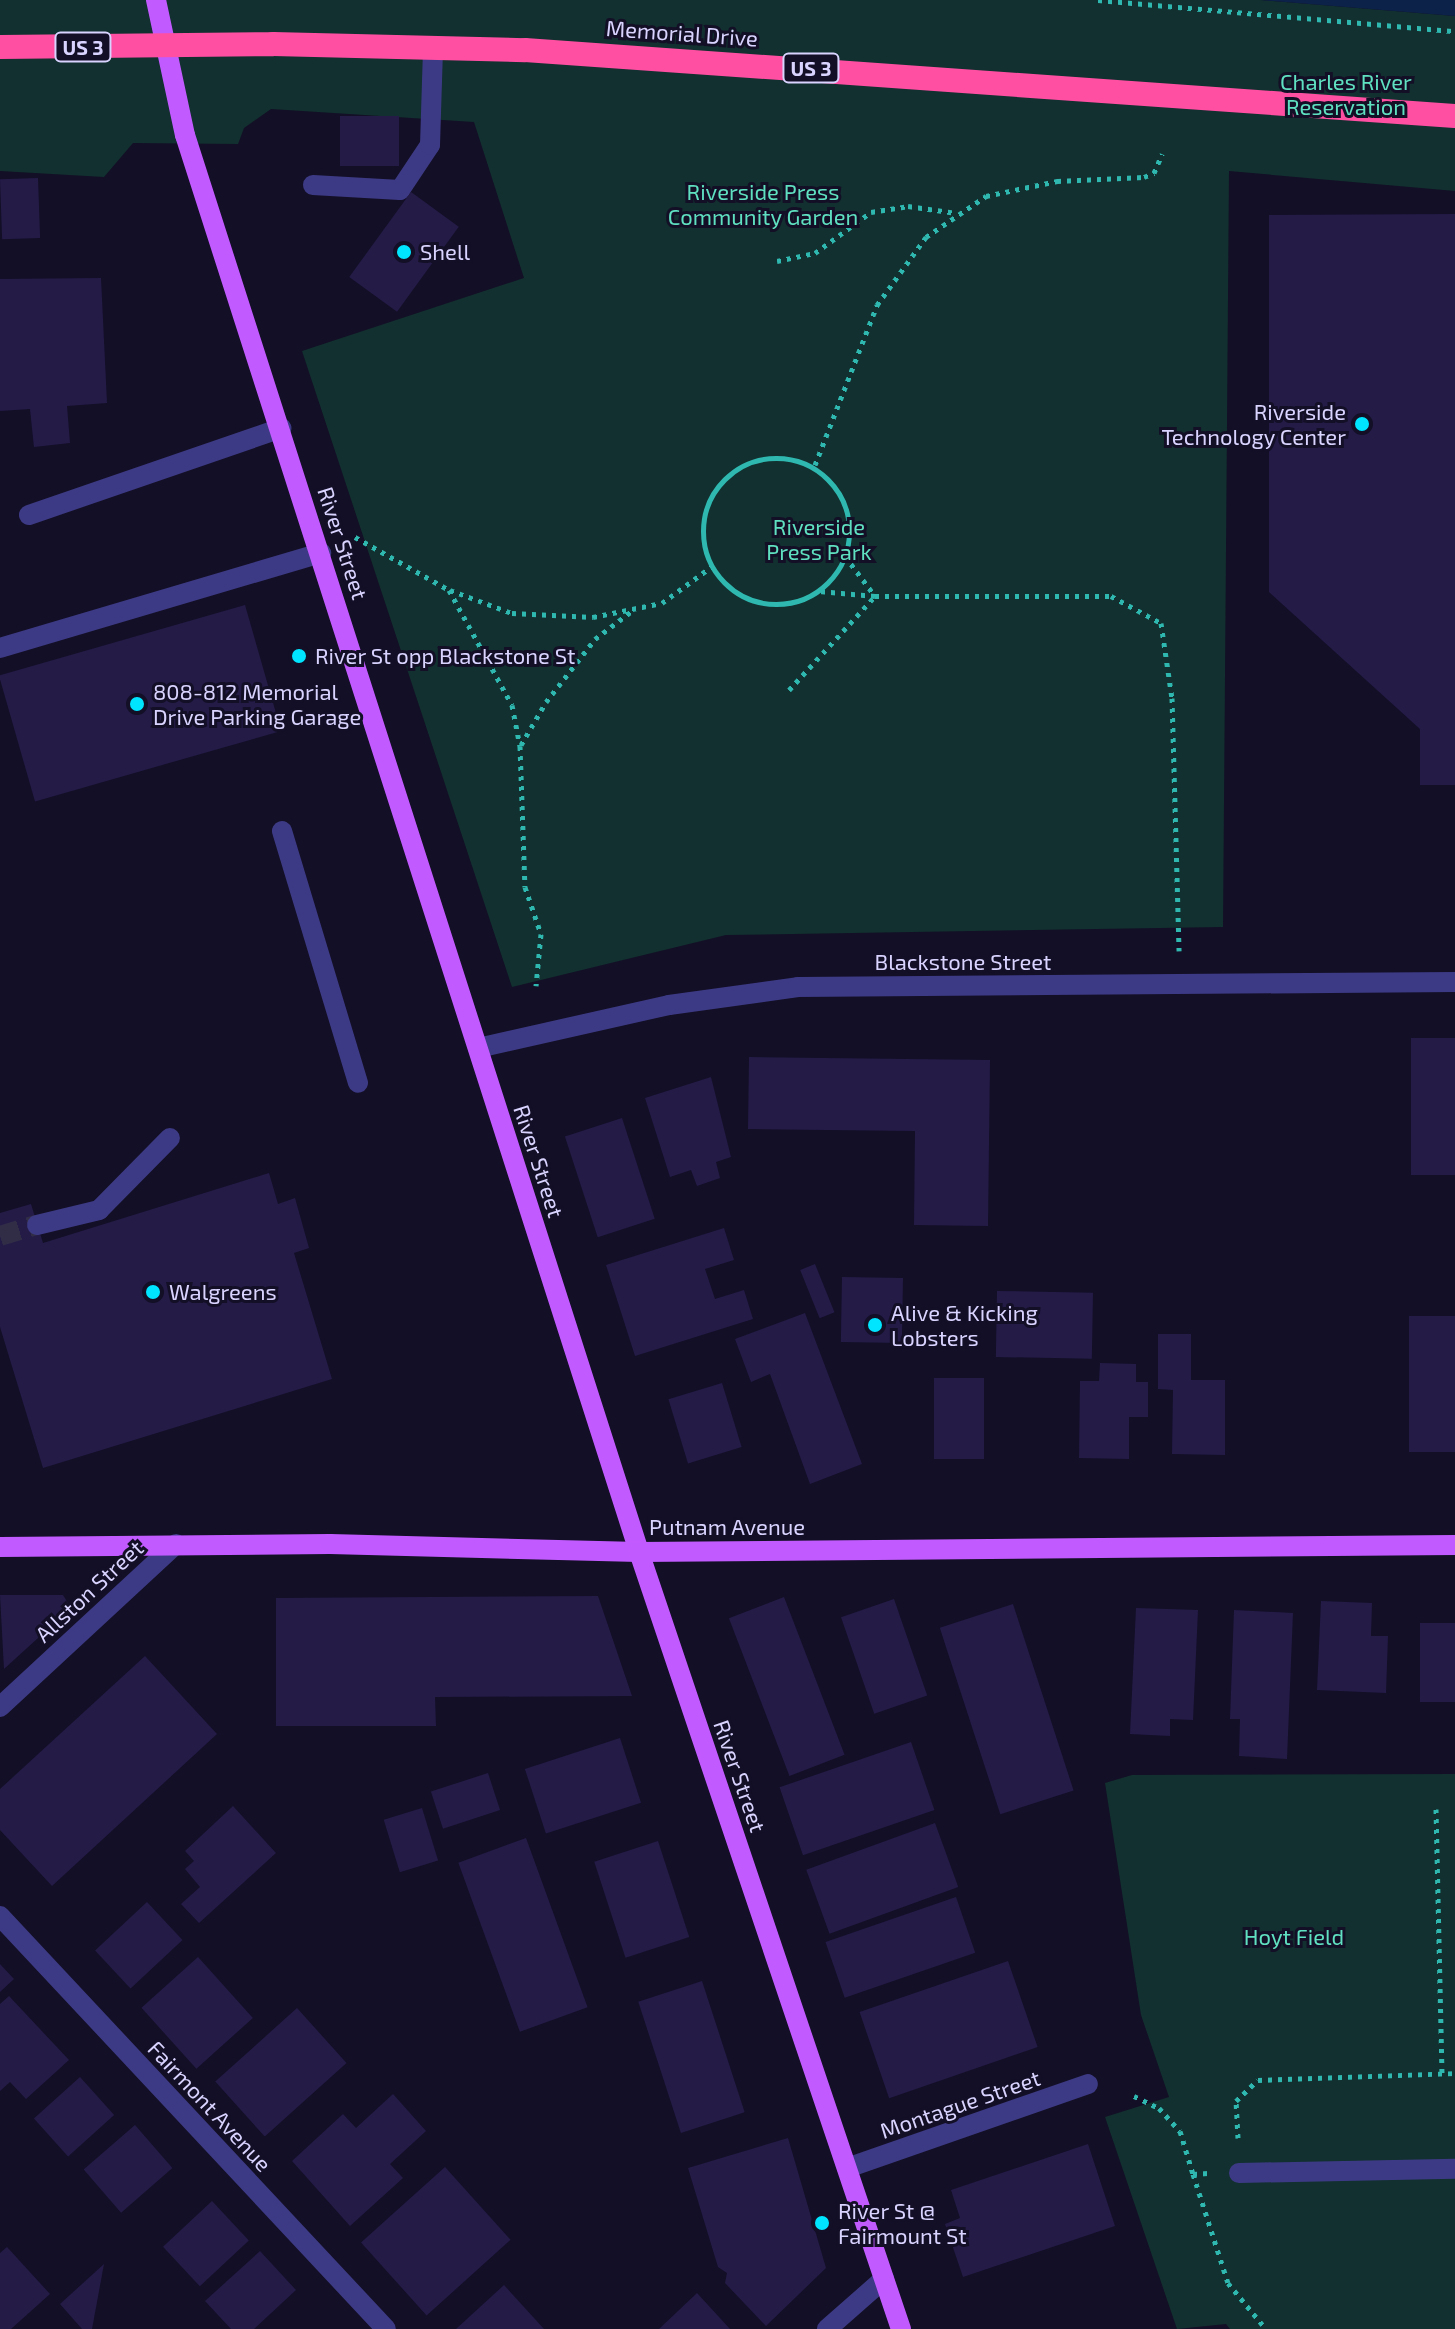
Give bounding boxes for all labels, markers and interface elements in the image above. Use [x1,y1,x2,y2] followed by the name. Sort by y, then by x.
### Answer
[605,14,759,52] street label: Memorial Drive
[53,31,113,63] road number: US 3
[781,52,841,84] road number: US 3
[1280,68,1412,120] park label: Charles River Reservation
[668,178,858,230] park label: Riverside Press Community Garden
[420,239,470,265] place label: Shell
[395,243,413,261] marker: Shell
[1161,398,1346,450] place label: Riverside Technology Center
[1353,415,1371,433] marker: Riverside Technology Center
[312,483,374,603] street label: River Street
[766,513,872,564] park label: Riverside Press Park
[315,643,576,669] place label: River St opp Blackstone St
[290,647,308,665] marker: River St opp Blackstone St
[153,678,361,730] place label: 808-812 Memorial Drive Parking Garage
[128,695,146,713] marker: 808-812 Memorial Drive Parking Garage
[875,949,1051,975] street label: Blackstone Street
[508,1101,570,1221] street label: River Street
[169,1279,277,1305] place label: Walgreens
[144,1283,162,1301] marker: Walgreens
[891,1299,1038,1350] place label: Alive & Kicking Lobsters
[866,1316,884,1334] marker: Alive & Kicking Lobsters
[649,1514,805,1540] street label: Putnam Avenue
[30,1534,148,1648] street label: Allston Street
[708,1716,772,1836] street label: River Street
[1244,1924,1344,1950] park label: Hoyt Field
[143,2035,277,2177] street label: Fairmont Avenue
[876,2064,1044,2144] street label: Montague Street
[838,2197,967,2248] place label: River St @ Fairmount St
[813,2214,831,2232] marker: River St @ Fairmount St

